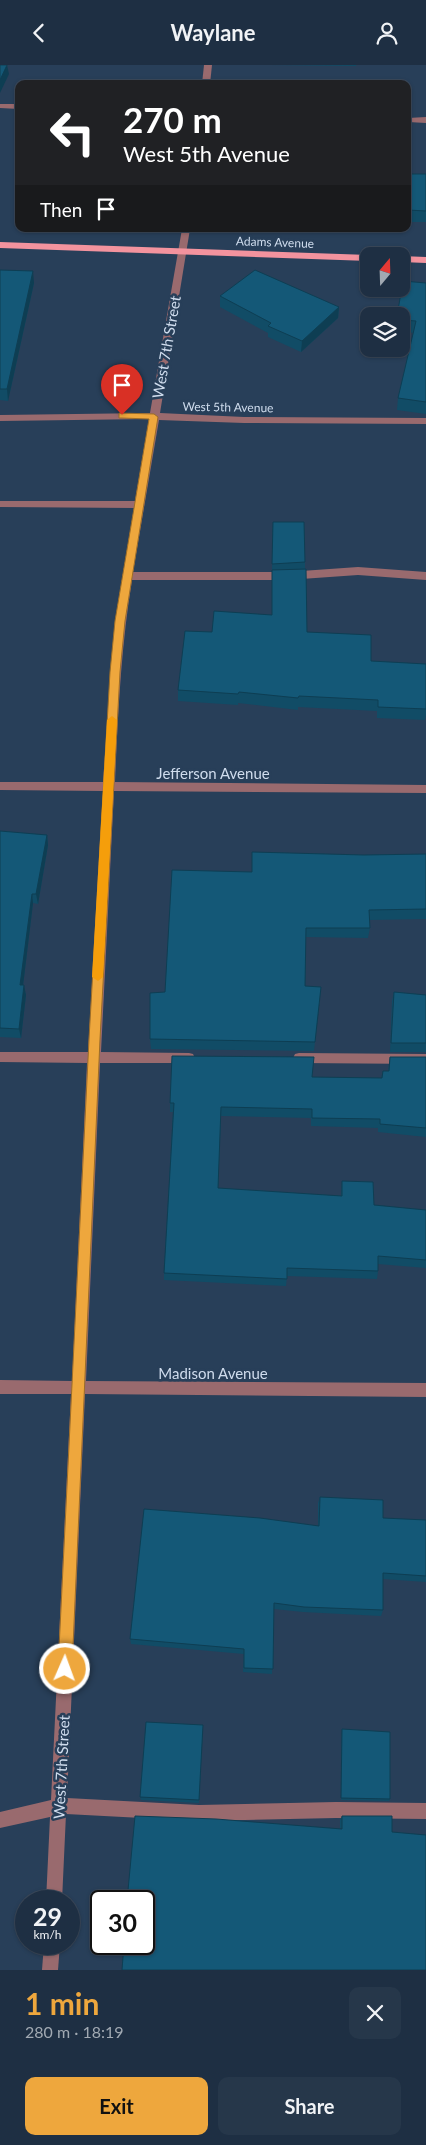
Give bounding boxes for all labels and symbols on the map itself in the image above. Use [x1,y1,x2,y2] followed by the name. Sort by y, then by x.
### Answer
[236,233,314,251] street label: Adams Avenue
[360,247,410,297] north arrow
[148,294,184,400] street label: West 7th Street
[101,364,143,415] pin
[182,399,274,415] street label: West 5th Avenue
[156,764,270,782] street label: Jefferson Avenue
[158,1364,268,1382] street label: Madison Avenue
[38,1642,90,1694] position arrow
[49,1714,73,1819] street label: West 7th Street
[90,1890,155,1955] speed limit sign: 30

